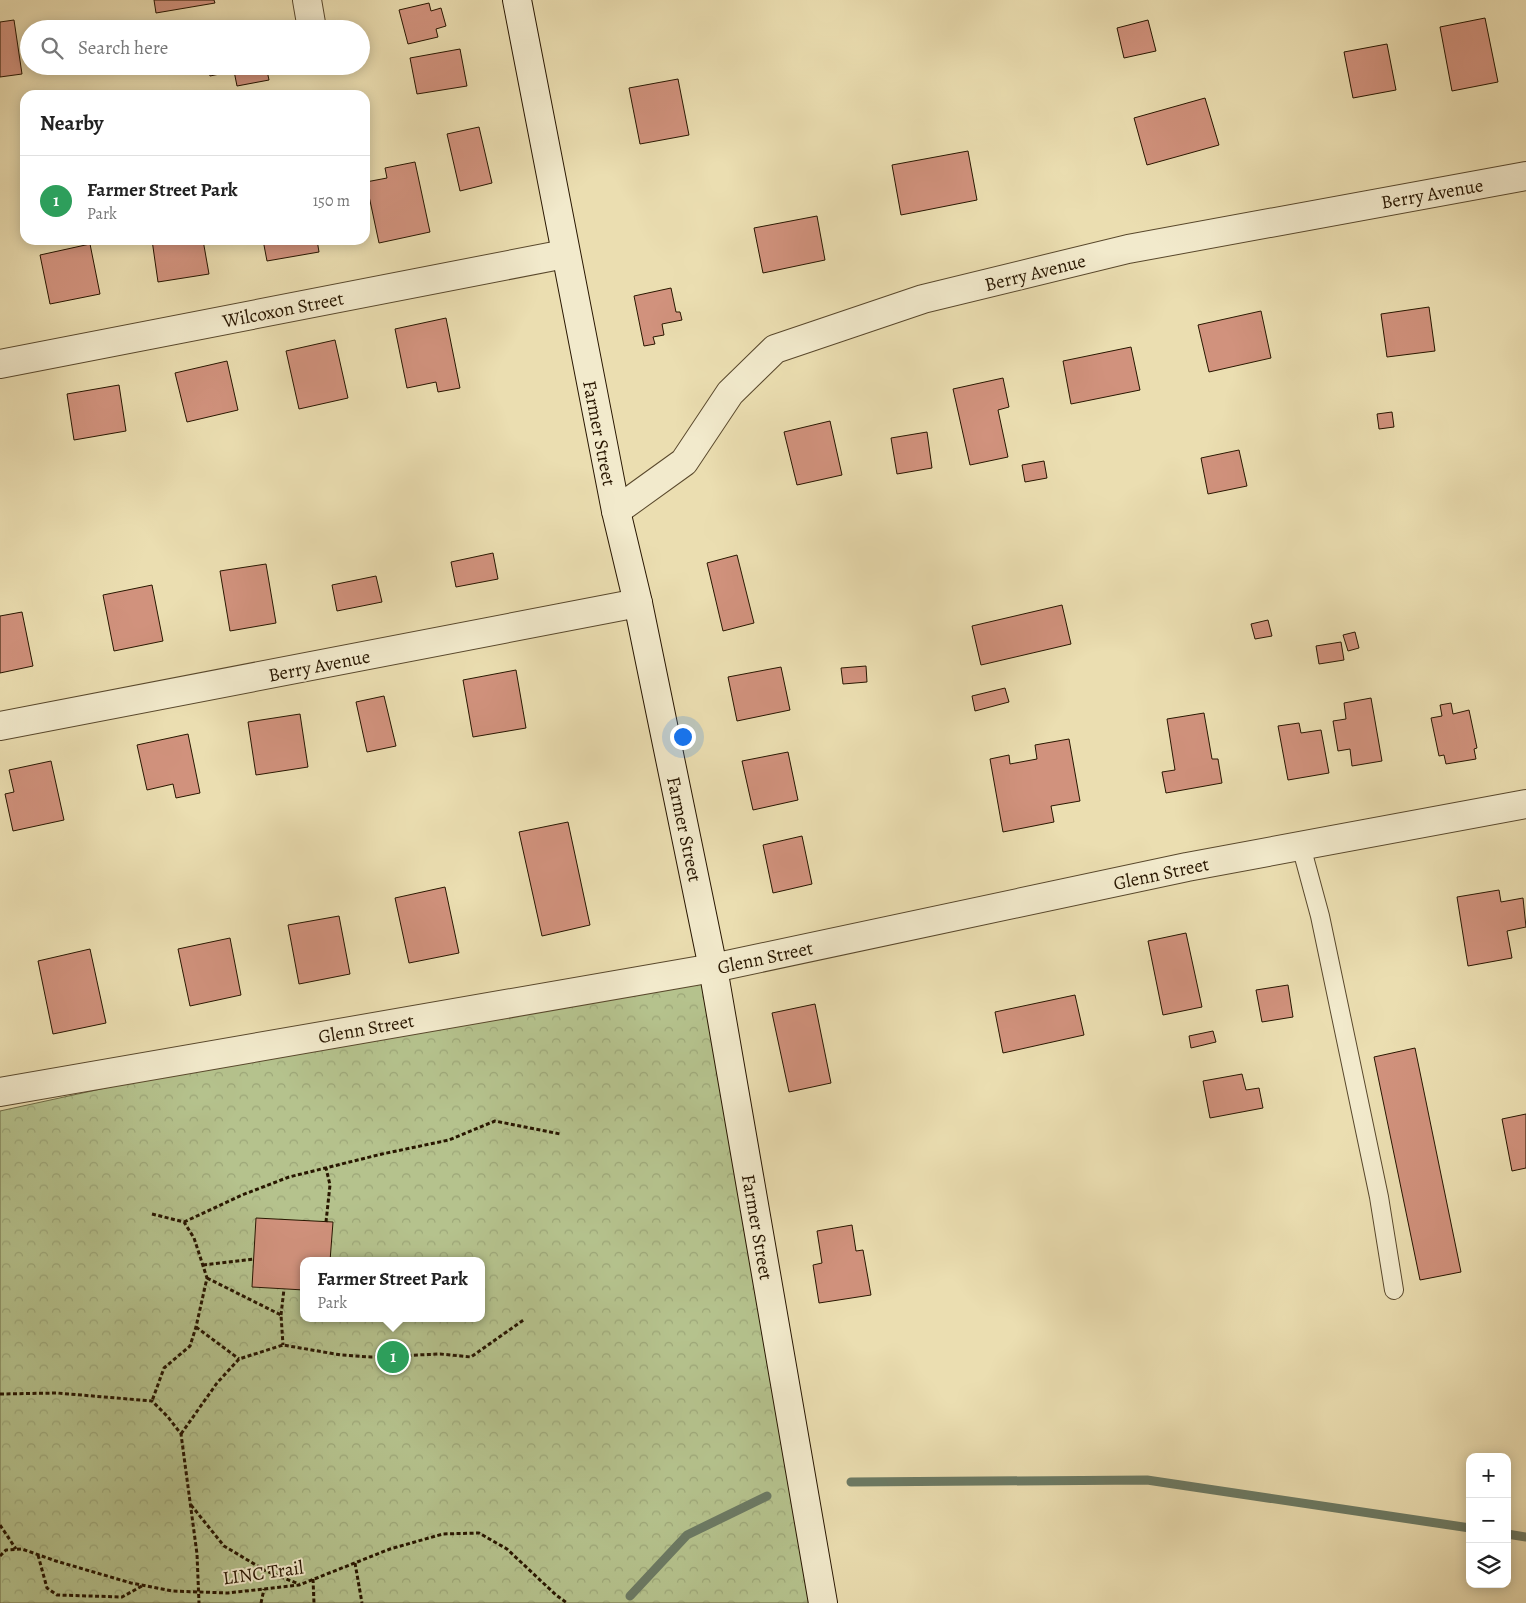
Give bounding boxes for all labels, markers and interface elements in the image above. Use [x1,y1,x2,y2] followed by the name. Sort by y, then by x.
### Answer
[20,20,370,75] search box
[38,34,66,62] icon: search
[78,35,168,61] text: Search here
[40,109,103,137] text: Nearby
[1379,172,1485,216] street label: Berry Avenue
[87,177,238,203] text: Farmer Street Park
[53,190,59,212] text: 1
[313,190,350,212] text: 150 m
[87,203,117,225] text: Park
[982,248,1089,298] street label: Berry Avenue
[219,286,346,335] street label: Wilcoxon Street
[576,378,622,488] street label: Farmer Street
[266,643,372,689] street label: Berry Avenue
[670,724,696,750] your location
[660,774,708,884] street label: Farmer Street
[1111,851,1211,897] street label: Glenn Street
[715,935,815,981] street label: Glenn Street
[316,1008,416,1050] street label: Glenn Street
[735,1172,779,1282] street label: Farmer Street
[300,1257,485,1322] popup
[317,1266,468,1292] text: Farmer Street Park
[317,1292,347,1314] text: Park
[377,1338,409,1376] pin: 1
[1466,1453,1511,1588] map controls
[1466,1453,1511,1498] button: +
[1466,1498,1511,1543] button: −
[1466,1543,1511,1588] button: layers
[221,1554,305,1592] street label: LINC Trail

